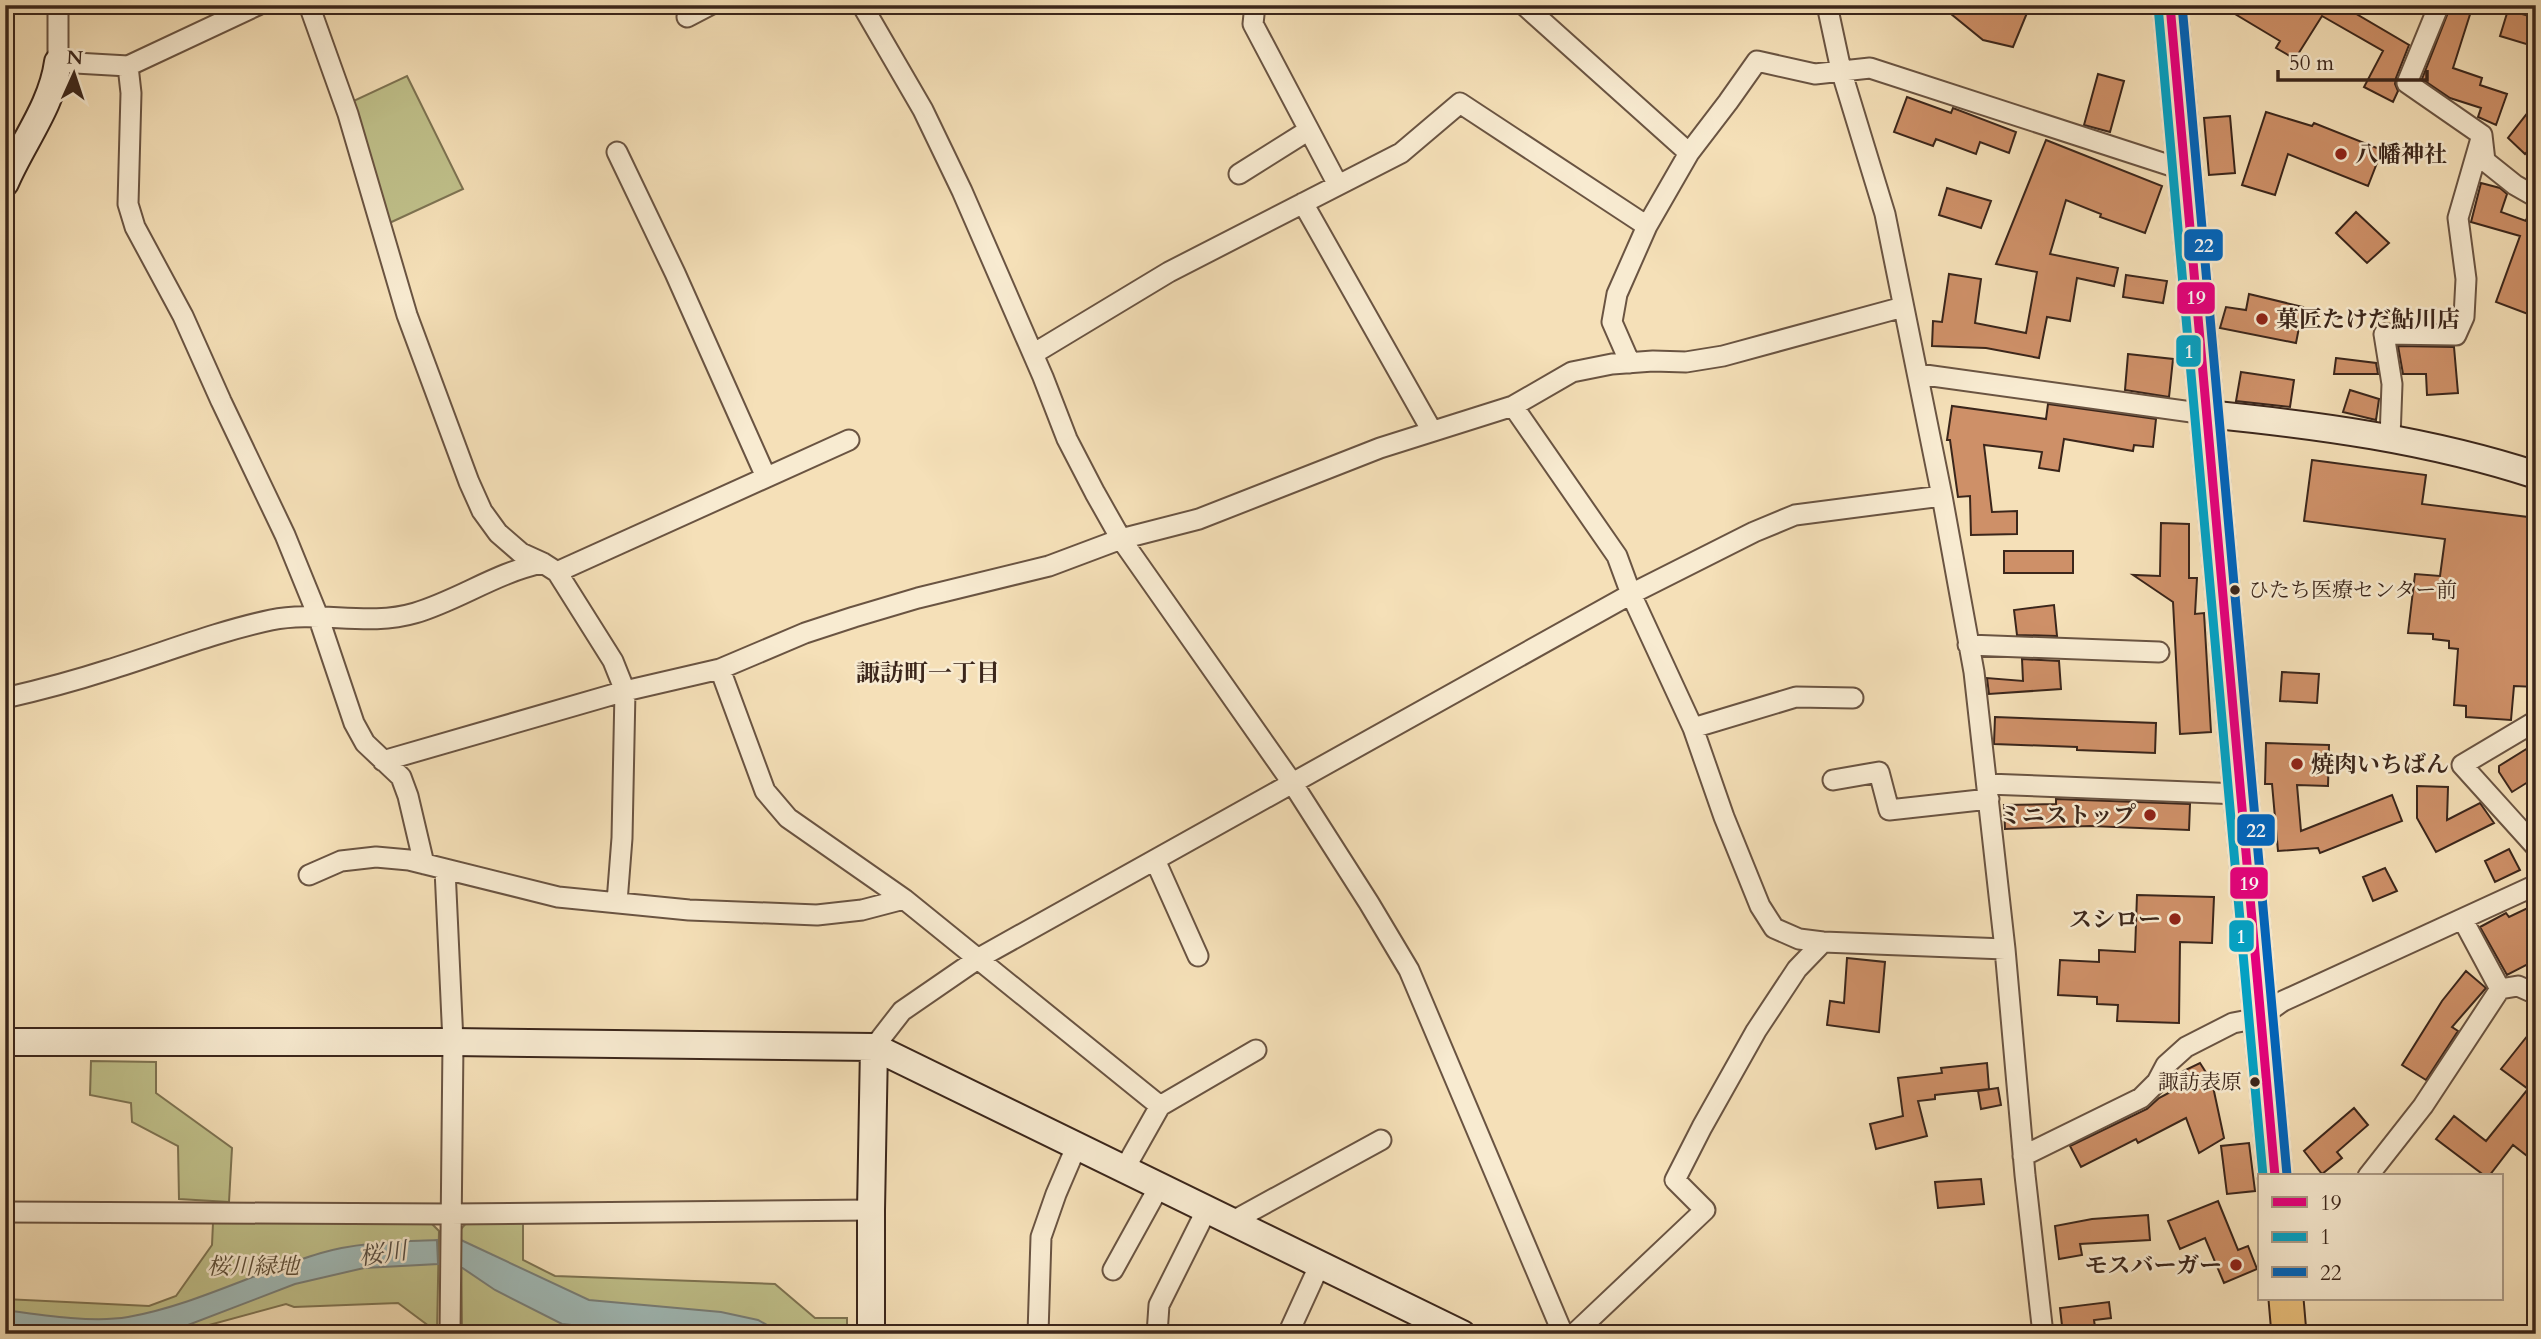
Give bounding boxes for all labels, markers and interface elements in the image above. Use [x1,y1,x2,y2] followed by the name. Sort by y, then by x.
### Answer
[38,38,108,108] north arrow
[2278,38,2427,82] scale bar
[66,45,84,71] text: N
[2289,49,2334,78] text: 50 m
[2355,139,2447,170] place label: 八幡神社
[2333,146,2349,162] marker: 八幡神社
[2183,228,2224,262] line badge: 22
[2194,233,2214,259] text: 22
[2176,281,2216,315] line badge: 19
[2186,285,2206,311] text: 19
[2276,304,2460,335] place label: 菓匠たけだ鮎川店
[2254,311,2270,327] marker: 菓匠たけだ鮎川店
[2175,334,2202,368] line badge: 1
[2184,339,2194,365] text: 1
[2248,576,2457,605] place label: ひたち医療センター前
[2228,583,2242,597] marker: ひたち医療センター前
[856,657,1000,690] district label: 諏訪町一丁目
[2311,749,2449,780] place label: 焼肉いちばん
[2289,756,2305,772] marker: 焼肉いちばん
[1999,800,2136,831] place label: ミニストップ
[2142,807,2158,823] marker: ミニストップ
[2236,813,2276,847] line badge: 22
[2246,818,2266,844] text: 22
[2229,866,2269,900] line badge: 19
[2239,871,2259,897] text: 19
[2069,904,2161,935] place label: スシロー
[2167,911,2183,927] marker: スシロー
[2228,919,2255,953] line badge: 1
[2236,924,2246,950] text: 1
[2158,1068,2242,1097] place label: 諏訪表原
[2248,1075,2262,1089] marker: 諏訪表原
[2258,1174,2502,1300] legend
[2320,1189,2342,1218] text: 19
[2320,1223,2331,1252] text: 1
[357,1234,412,1274] water label: 桜川
[2084,1250,2222,1281] place label: モスバーガー
[207,1251,302,1282] park label: 桜川緑地
[2228,1257,2244,1273] marker: モスバーガー
[2320,1259,2342,1288] text: 22

